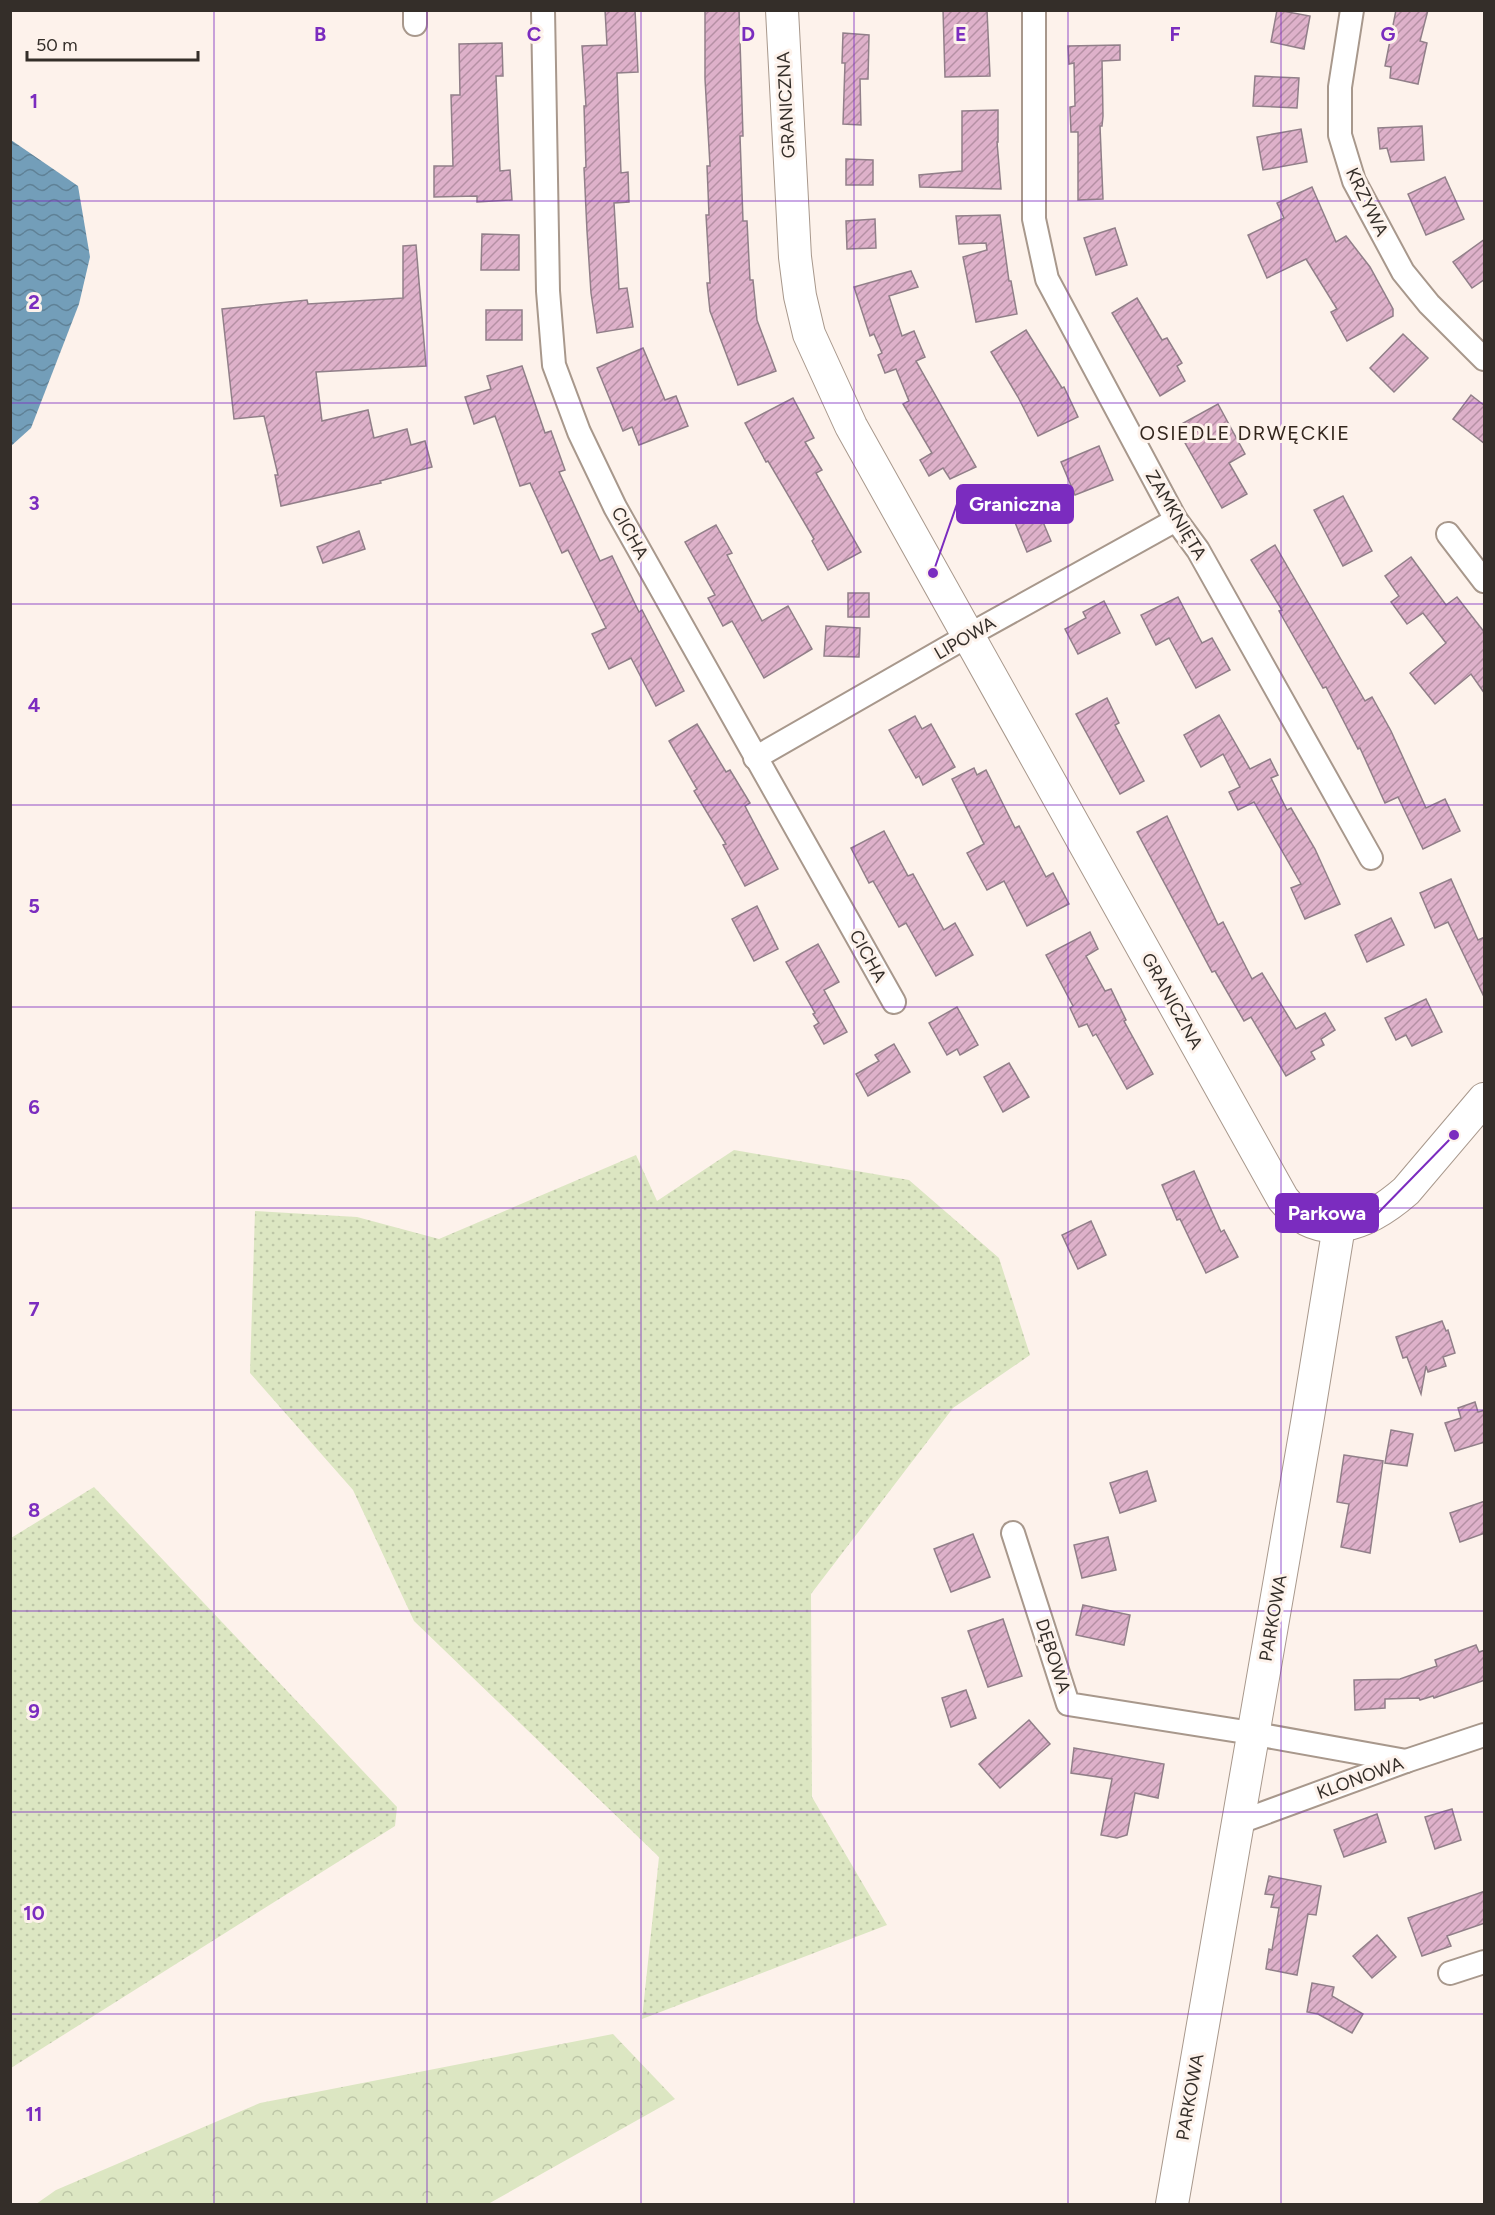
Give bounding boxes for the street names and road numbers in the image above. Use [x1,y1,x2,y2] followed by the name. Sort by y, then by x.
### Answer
[772,51,800,159] street label: GRANICZNA
[1341,164,1393,240] street label: KRZYWA
[1141,466,1211,564] street label: ZAMKNIĘTA
[607,503,653,563] street label: CICHA
[930,612,1000,664] street label: LIPOWA
[845,926,891,986] street label: CICHA
[1137,949,1207,1053] street label: GRANICZNA
[1255,1573,1291,1663] street label: PARKOWA
[1031,1616,1075,1696] street label: DĘBOWA
[1314,1752,1406,1804] street label: KLONOWA
[1172,2052,1208,2142] street label: PARKOWA

